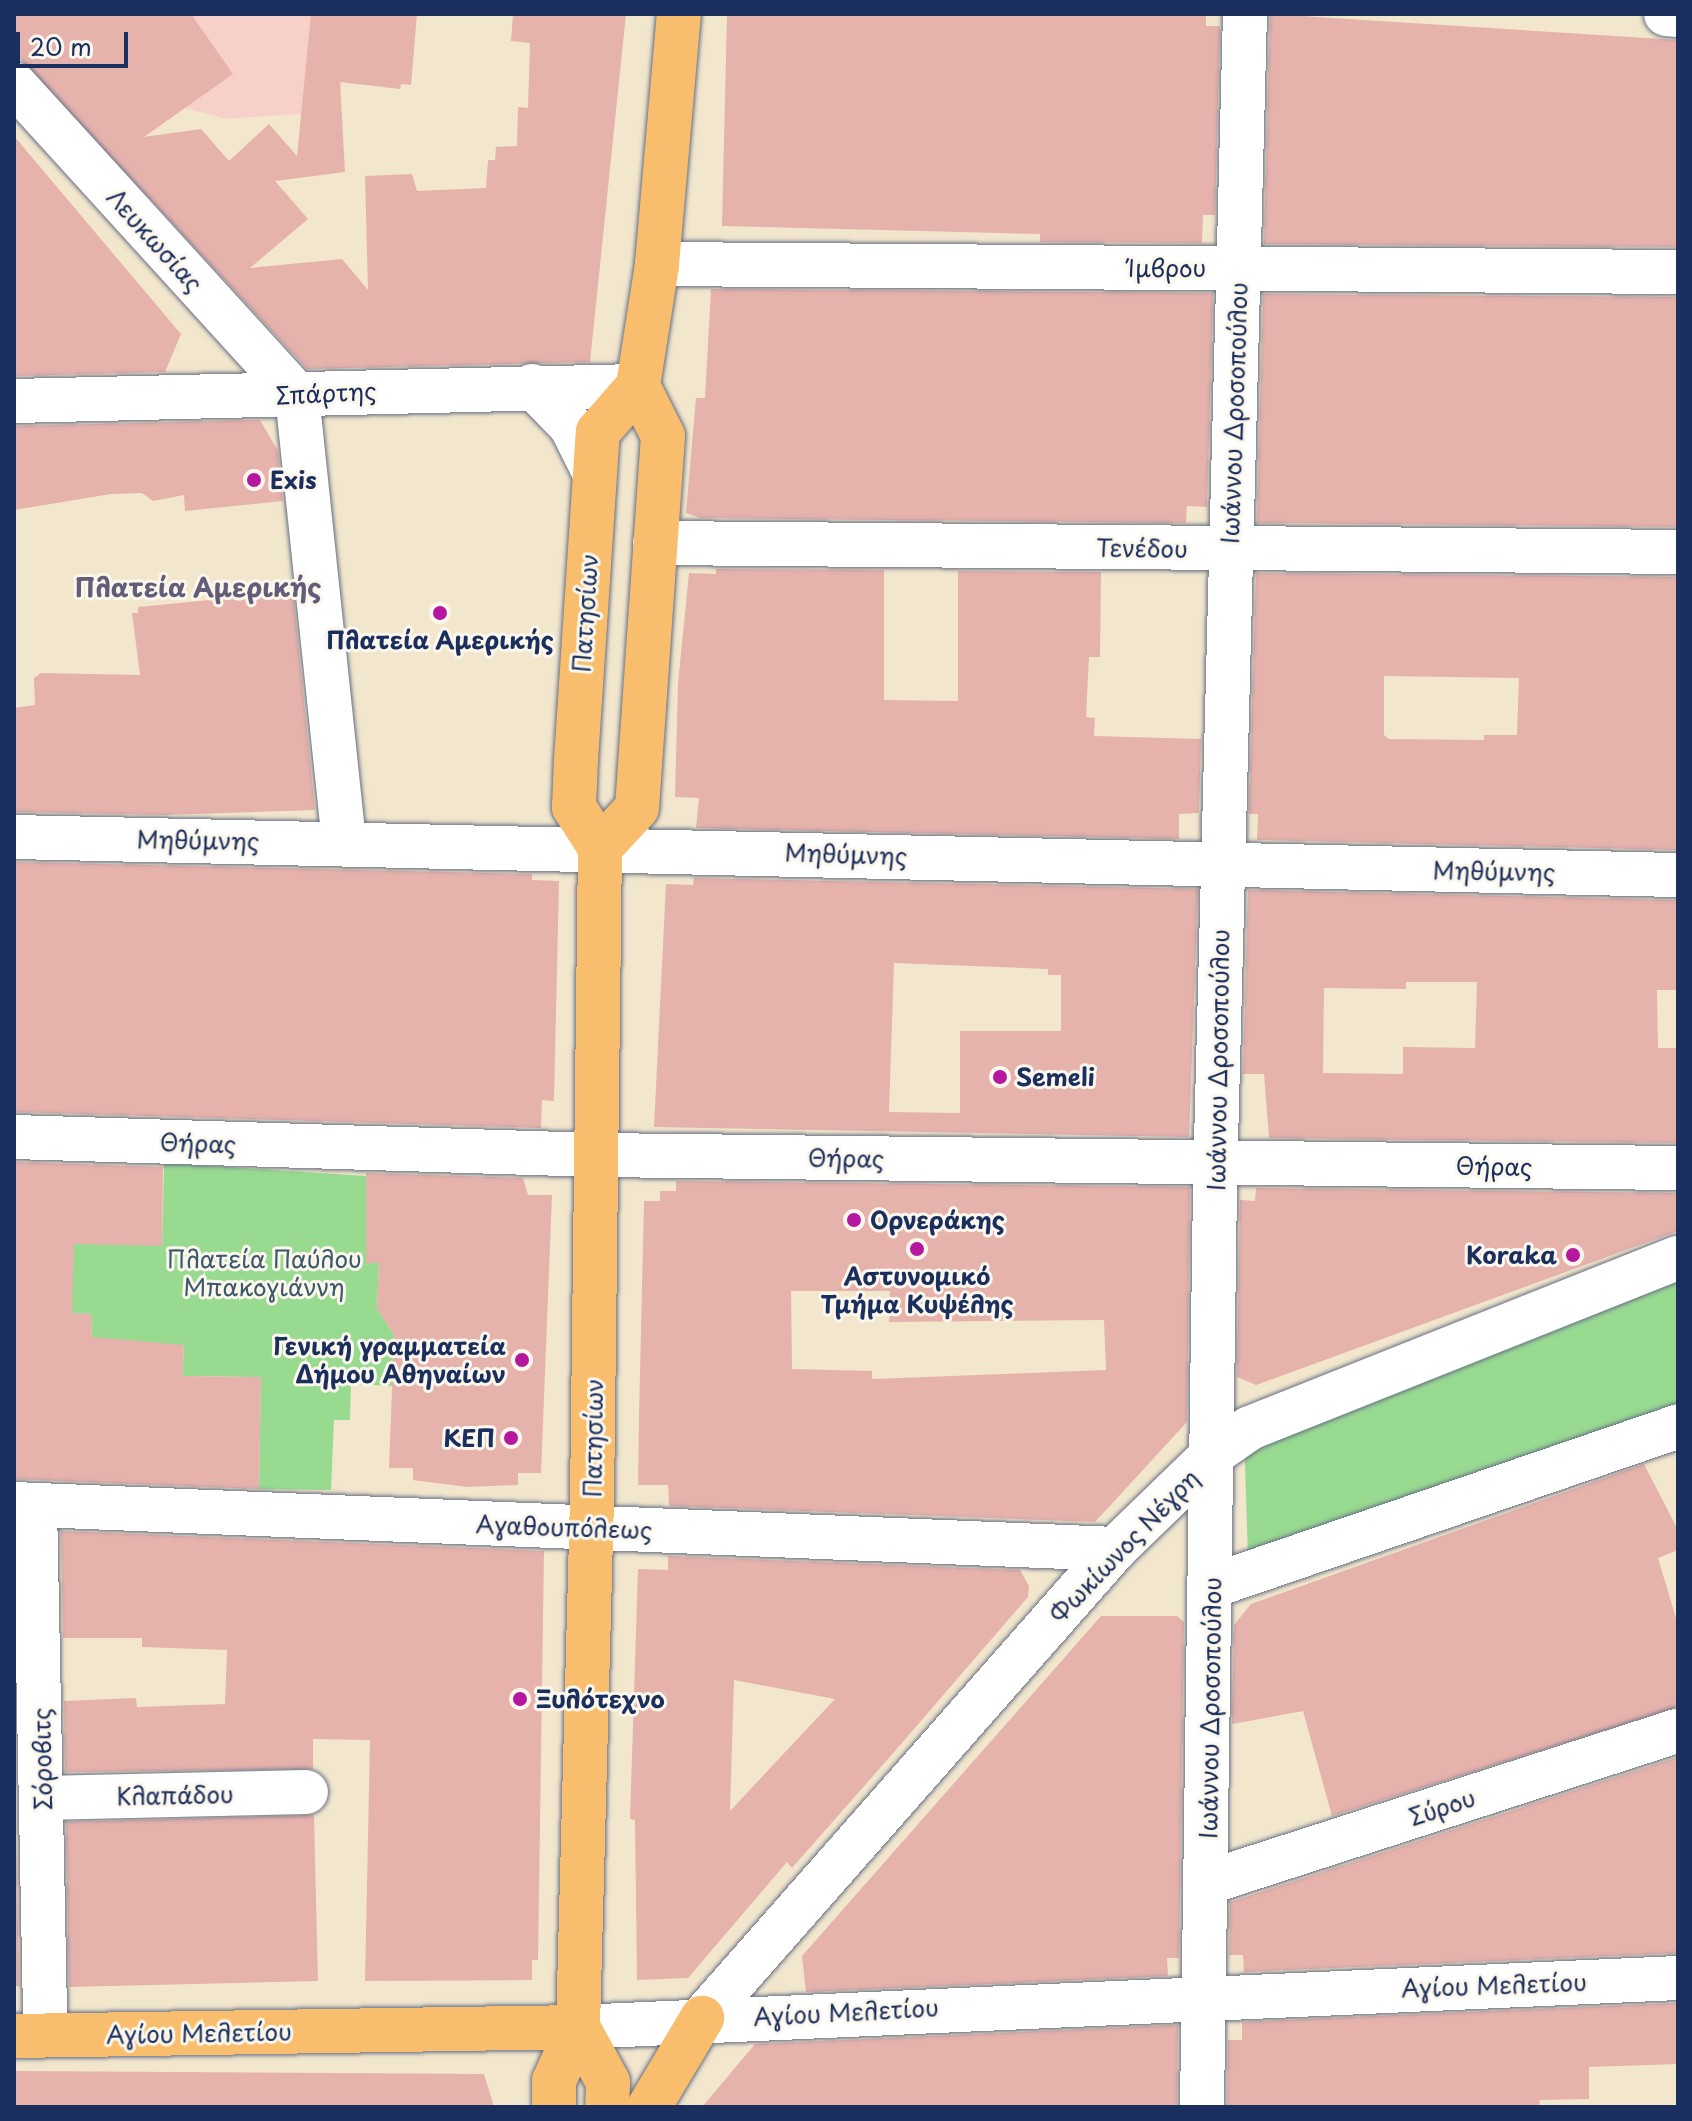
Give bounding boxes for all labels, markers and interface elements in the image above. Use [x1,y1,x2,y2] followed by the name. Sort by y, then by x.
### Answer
[20,16,132,66] scale bar
[30,28,92,64] text: 20 m
[101,183,209,297] street label: Λευκωσίας
[1128,254,1206,282] street label: Ίμβρου
[1215,282,1253,544] street label: Ιωάννου Δροσοπούλου
[275,376,377,410] street label: Σπάρτης
[270,466,317,494] place label: Exis
[245,471,263,489] marker: Exis
[1096,533,1188,563] street label: Τενέδου
[566,553,604,673] street label: Πατησίων
[74,571,322,603] district label: Πλατεία Αμερικής
[431,604,449,622] marker: Πλατεία Αμερικής
[326,626,554,654] place label: Πλατεία Αμερικής
[136,825,260,855] street label: Μηθύμνης
[784,837,908,871] street label: Μηθύμνης
[1432,856,1556,886] street label: Μηθύμνης
[1201,929,1235,1191] street label: Ιωάννου Δροσοπούλου
[1016,1063,1095,1091] place label: Semeli
[991,1068,1009,1086] marker: Semeli
[159,1127,237,1159] street label: Θήρας
[807,1143,885,1173] street label: Θήρας
[1455,1151,1533,1181] street label: Θήρας
[870,1206,1005,1234] place label: Ορνεράκης
[845,1211,863,1229] marker: Ορνεράκης
[908,1240,926,1258] marker: Αστυνομικό Τμήμα Κυψέλης
[1466,1241,1557,1269] place label: Koraka
[166,1245,362,1301] park label: Πλατεία Παύλου Μπακογιάννη
[1564,1246,1582,1264] marker: Koraka
[820,1262,1014,1318] place label: Αστυνομικό Τμήμα Κυψέλης
[273,1332,506,1388] place label: Γενική γραμματεία Δήμου Αθηναίων
[513,1351,531,1369] marker: Γενική γραμματεία Δήμου Αθηναίων
[578,1378,608,1498] street label: Πατησίων
[443,1424,495,1452] place label: ΚΕΠ
[502,1429,520,1447] marker: ΚΕΠ
[1043,1463,1205,1629] street label: Φωκίωνος Νέγρη
[475,1510,653,1544] street label: Αγαθουπόλεως
[1193,1577,1227,1839] street label: Ιωάννου Δροσοπούλου
[536,1685,665,1713] place label: Ξυλότεχνο
[511,1690,529,1708] marker: Ξυλότεχνο
[27,1707,57,1811] street label: Σόροβιτς
[116,1780,234,1810] street label: Κλαπάδου
[1405,1783,1479,1831] street label: Σύρου
[1401,1967,1587,2003] street label: Αγίου Μελετίου
[753,1993,939,2031] street label: Αγίου Μελετίου
[107,2017,291,2049] street label: Αγίου Μελετίου

